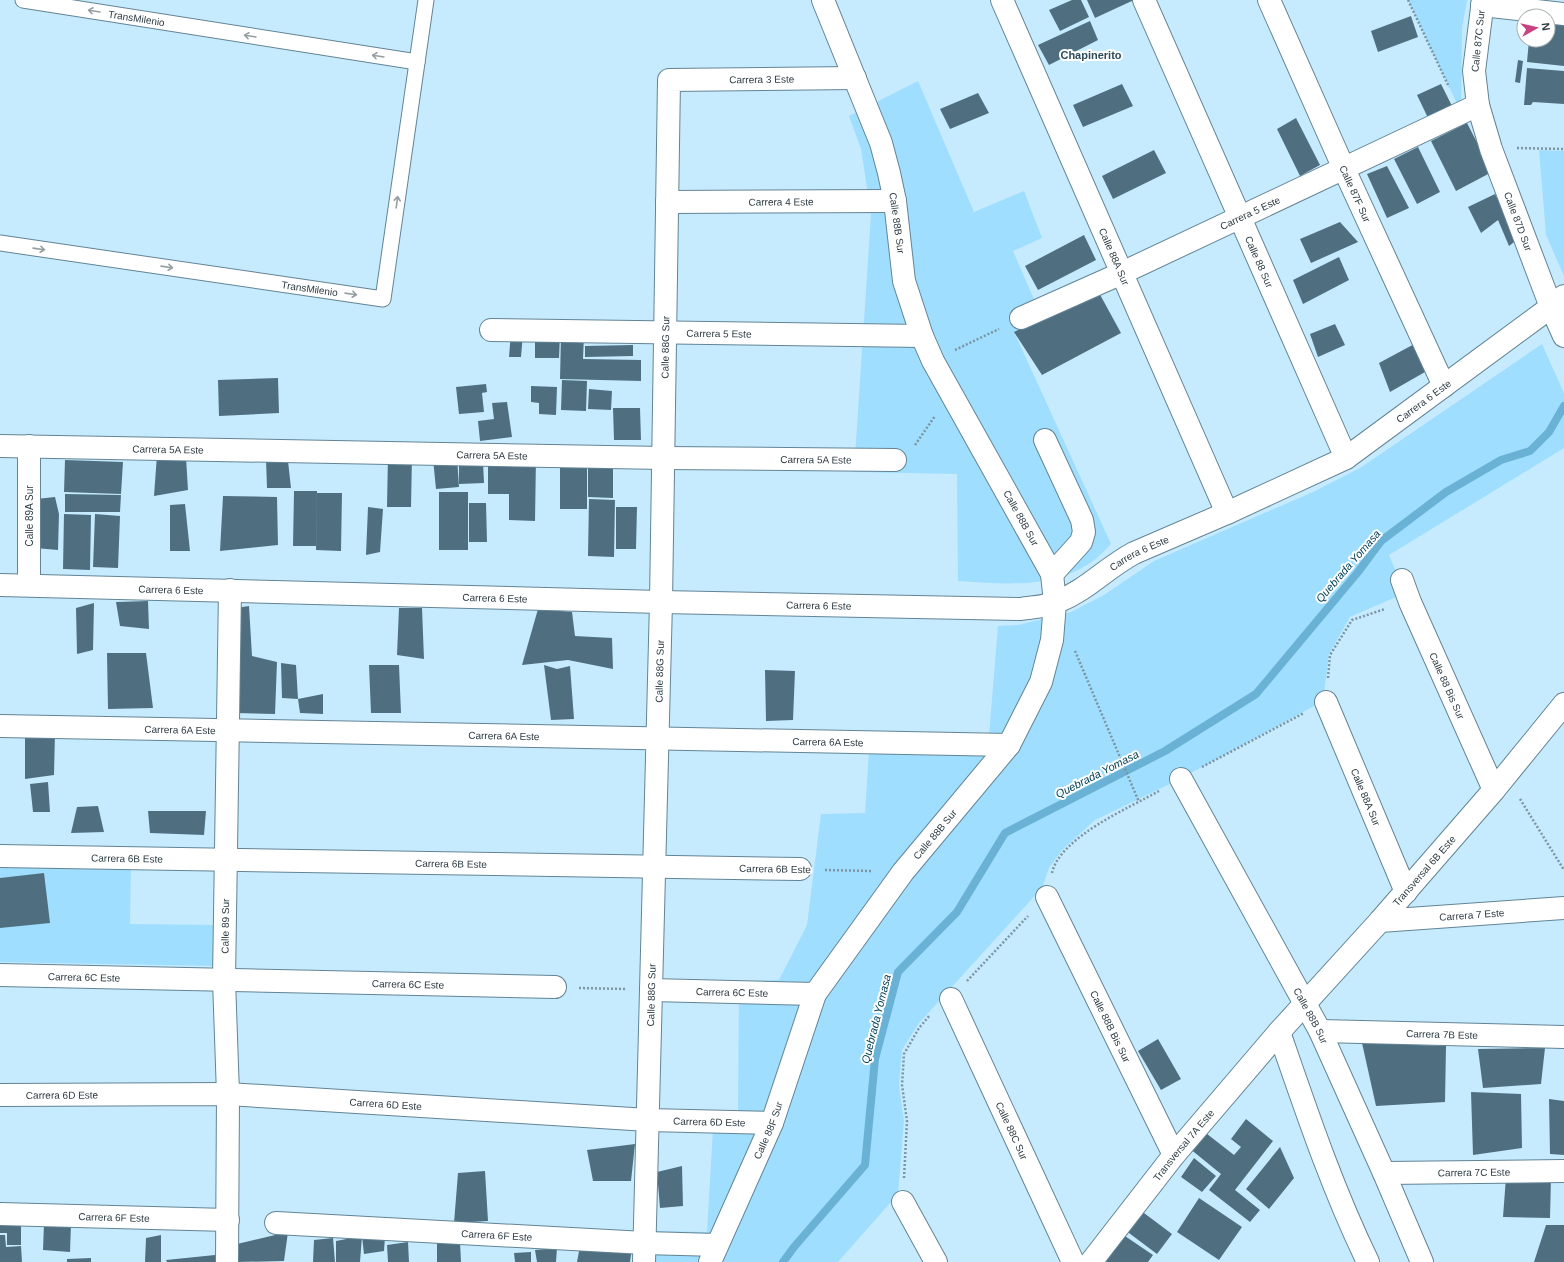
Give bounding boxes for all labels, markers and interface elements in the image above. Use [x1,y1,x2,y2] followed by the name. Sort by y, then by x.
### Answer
[88,7,101,15] one-way arrow
[108,8,166,28] street label: TransMilenio
[1516,8,1556,48] north arrow
[1469,9,1487,73] street label: Calle 87C Sur
[1539,22,1552,31] text: N
[244,32,257,40] one-way arrow
[1060,49,1122,61] district label: Chapinerito
[372,52,385,60] one-way arrow
[729,73,795,85] street label: Carrera 3 Este
[1338,164,1373,224] street label: Calle 87F Sur
[1502,190,1535,253] street label: Calle 87D Sur
[887,192,907,255] street label: Calle 88B Sur
[1218,194,1282,232] street label: Carrera 5 Este
[393,196,401,209] one-way arrow
[748,196,814,207] street label: Carrera 4 Este
[1097,226,1132,287] street label: Calle 88A Sur
[1243,234,1276,290] street label: Calle 88 Sur
[32,245,45,253] one-way arrow
[160,263,173,271] one-way arrow
[281,279,339,298] street label: TransMilenio
[344,290,357,298] one-way arrow
[659,315,671,379] street label: Calle 88G Sur
[686,327,752,339] street label: Carrera 5 Este
[1394,377,1453,425] street label: Carrera 6 Este
[132,443,204,455] street label: Carrera 5A Este
[456,449,528,461] street label: Carrera 5A Este
[780,454,852,465] street label: Carrera 5A Este
[24,485,35,547] street label: Calle 89A Sur
[1001,488,1041,548] street label: Calle 88B Sur
[1313,528,1383,604] water label: Quebrada Yomasa
[1107,533,1171,573] street label: Carrera 6 Este
[138,583,204,596] street label: Carrera 6 Este
[462,591,528,604] street label: Carrera 6 Este
[786,599,852,611] street label: Carrera 6 Este
[653,639,666,703] street label: Calle 88G Sur
[1428,651,1467,721] street label: Calle 88 Bis Sur
[144,723,216,736] street label: Carrera 6A Este
[468,729,540,742] street label: Carrera 6A Este
[792,735,864,748] street label: Carrera 6A Este
[1053,748,1141,800] water label: Quebrada Yomasa
[1349,767,1383,828] street label: Calle 88A Sur
[911,806,959,861] street label: Calle 88B Sur
[1390,833,1458,908] street label: Transversal 6B Este
[91,852,163,864] street label: Carrera 6B Este
[415,857,487,869] street label: Carrera 6B Este
[739,863,811,875] street label: Carrera 6B Este
[219,898,231,954] street label: Calle 89 Sur
[1439,907,1505,922] street label: Carrera 7 Este
[645,963,657,1027] street label: Calle 88G Sur
[48,971,121,983] street label: Carrera 6C Este
[859,973,893,1065] water label: Quebrada Yomasa
[372,978,445,990] street label: Carrera 6C Este
[696,986,769,998] street label: Carrera 6C Este
[1292,986,1331,1046] street label: Calle 88B Sur
[1088,989,1133,1064] street label: Calle 88B Bis Sur
[1406,1028,1478,1040] street label: Carrera 7B Este
[26,1089,99,1100] street label: Carrera 6D Este
[349,1096,423,1112] street label: Carrera 6D Este
[751,1099,785,1161] street label: Calle 88F Sur
[994,1100,1030,1162] street label: Calle 88C Sur
[1151,1107,1216,1183] street label: Transversal 7A Este
[673,1115,746,1128] street label: Carrera 6D Este
[1438,1166,1511,1178] street label: Carrera 7C Este
[78,1211,150,1223] street label: Carrera 6F Este
[461,1228,533,1242] street label: Carrera 6F Este

